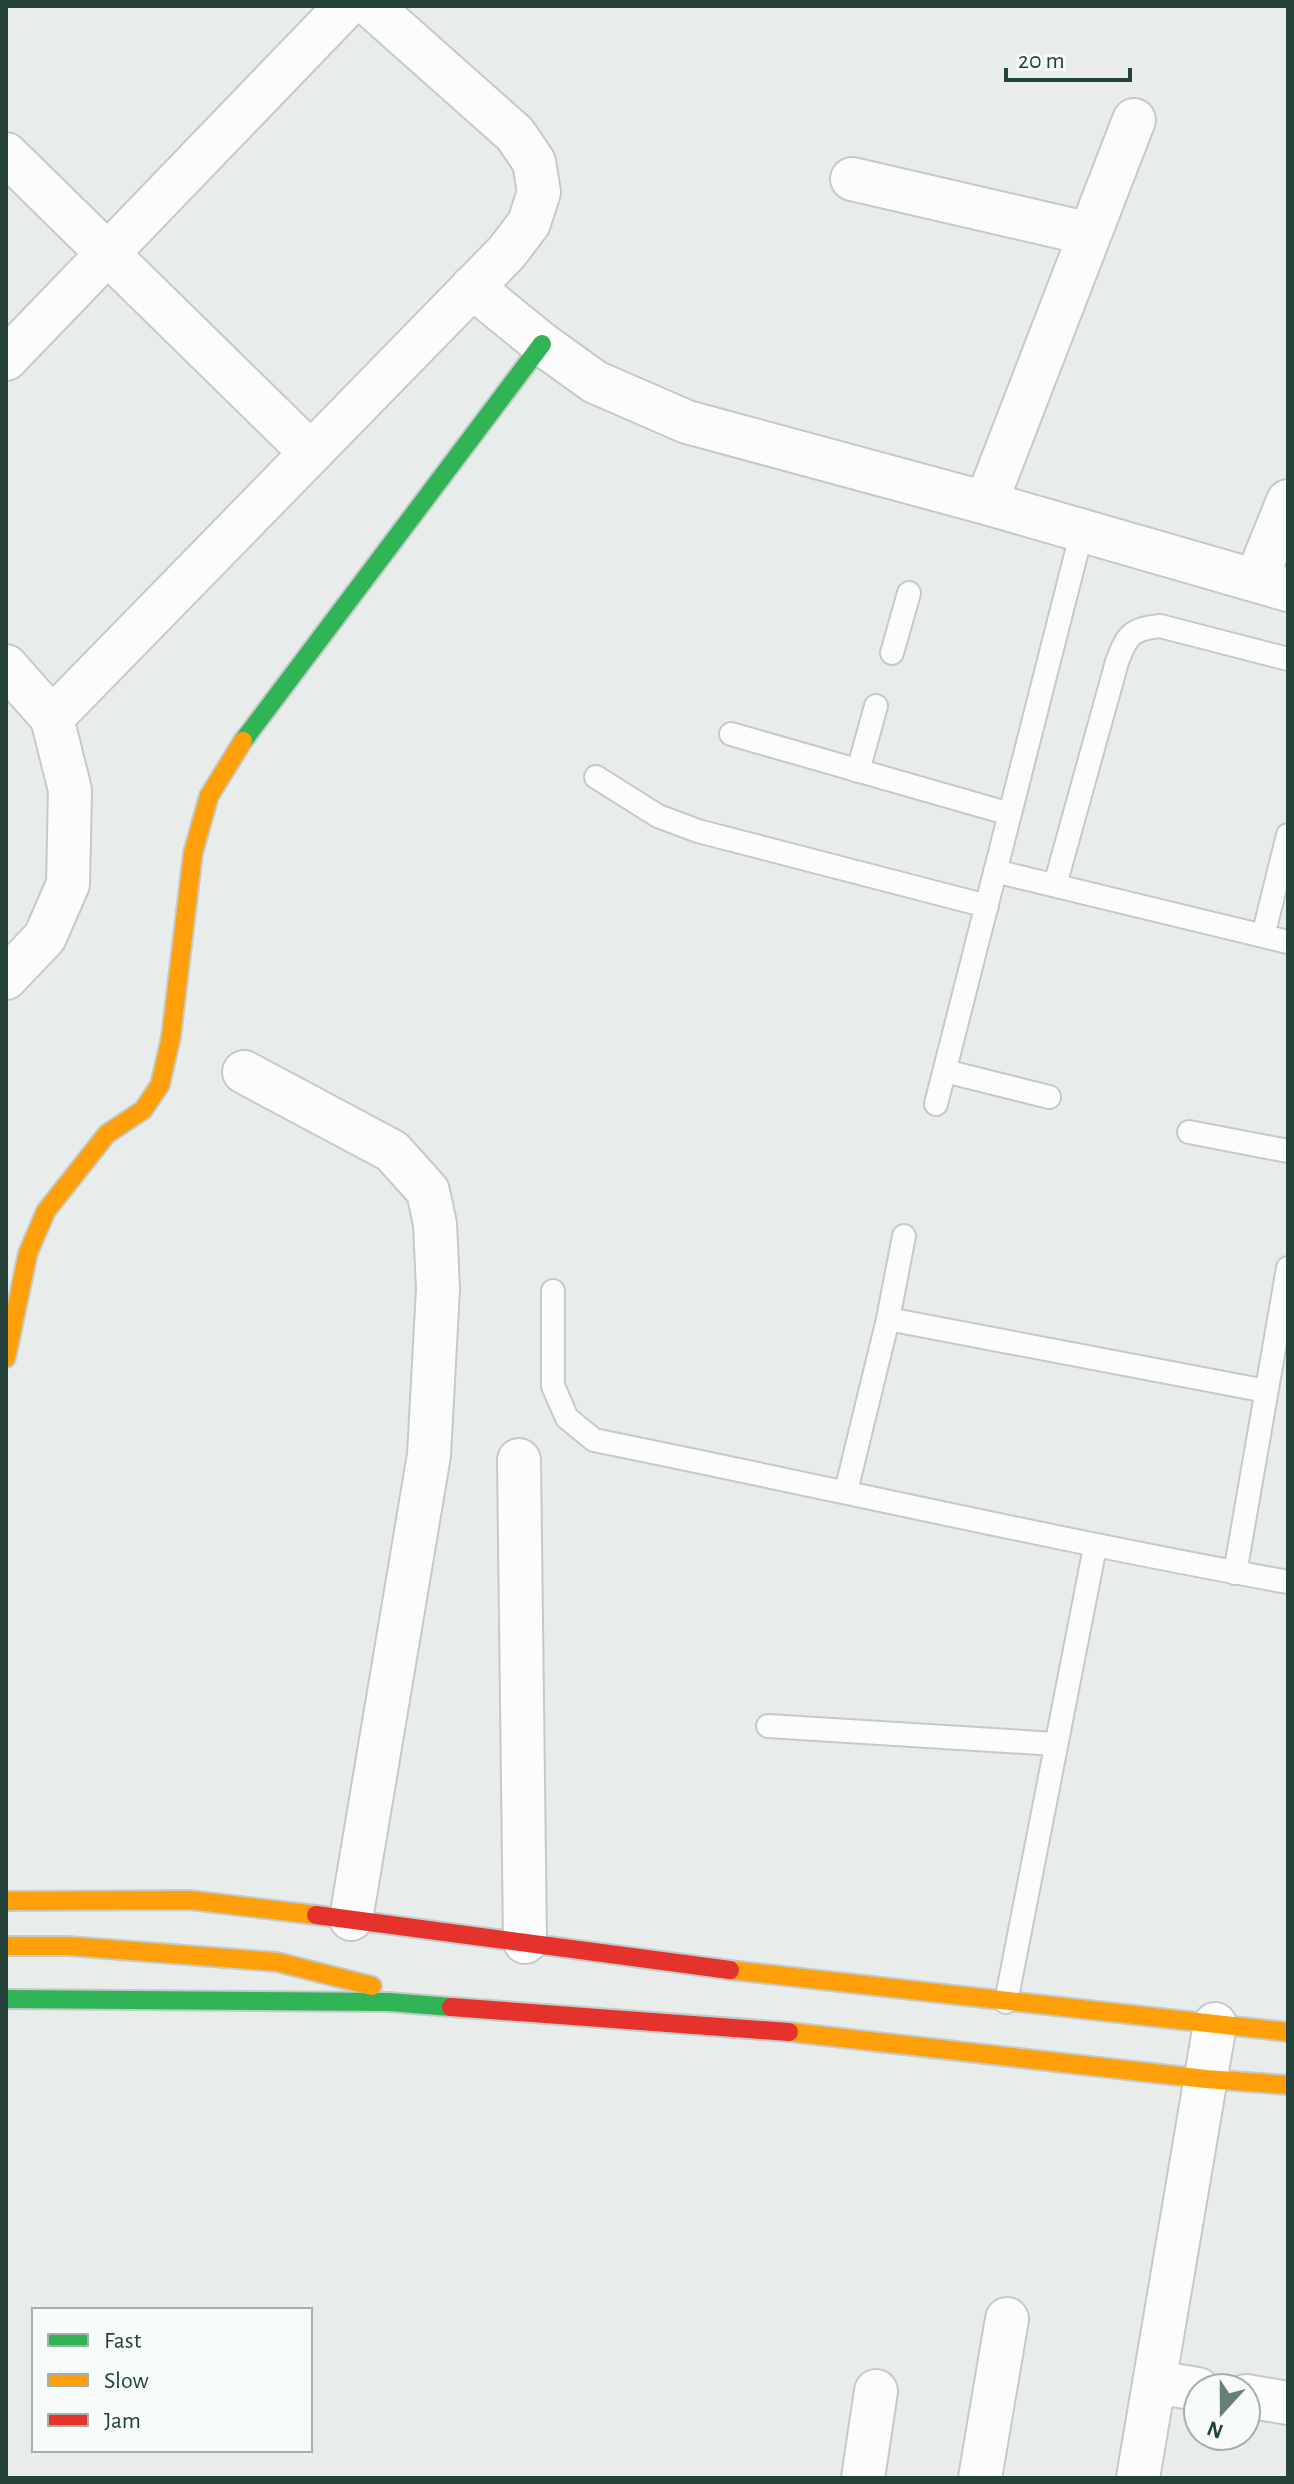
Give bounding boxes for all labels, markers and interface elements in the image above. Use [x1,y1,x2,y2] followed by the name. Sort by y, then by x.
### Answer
[1006,32,1130,82] scale bar
[1018,49,1065,73] text: 20 m
[32,2308,312,2452] legend
[104,2329,142,2353] text: Fast
[104,2369,149,2393] text: Slow
[1182,2372,1262,2452] north arrow
[104,2409,141,2433] text: Jam
[1204,2417,1226,2443] text: N

